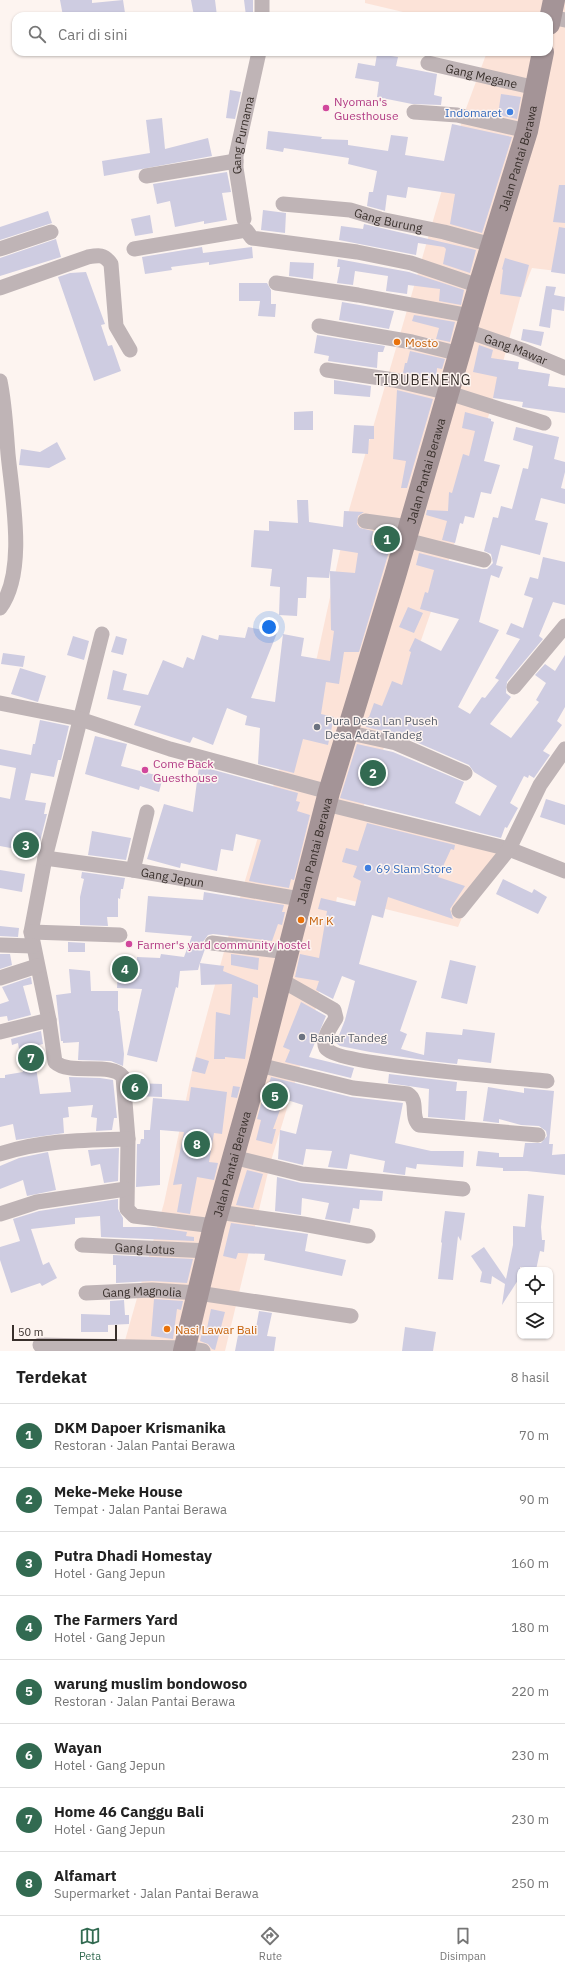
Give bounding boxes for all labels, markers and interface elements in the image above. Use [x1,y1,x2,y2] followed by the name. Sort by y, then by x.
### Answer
[12,12,553,56] search box
[26,23,48,45] icon: search
[58,25,127,44] text: Cari di sini
[444,60,519,91] street label: Gang Megane
[228,94,257,175] street label: Gang Purnama
[334,94,399,123] place label: Nyoman's Guesthouse
[321,103,331,113] marker: Nyoman's Guesthouse
[495,103,540,213] street label: Jalan Pantai Berawa
[445,105,502,120] place label: Indomaret
[505,107,515,117] marker: Indomaret
[352,204,425,235] street label: Gang Burung
[482,330,551,368] street label: Gang Mawar
[405,335,438,350] place label: Mosto
[392,337,402,347] marker: Mosto
[374,371,472,389] district label: TIBUBENENG
[403,415,448,525] street label: Jalan Pantai Berawa
[374,524,400,554] pin: 1
[259,617,279,637] your location
[325,713,438,742] place label: Pura Desa Lan Puseh Desa Adat Tandeg
[312,722,322,732] marker: Pura Desa Lan Puseh Desa Adat Tandeg
[153,756,218,785] place label: Come Back Guesthouse
[360,758,386,788] pin: 2
[140,765,150,775] marker: Come Back Guesthouse
[293,795,335,906] street label: Jalan Pantai Berawa
[13,830,39,860] pin: 3
[376,861,452,876] place label: 69 Slam Store
[363,863,373,873] marker: 69 Slam Store
[140,864,205,890] street label: Gang Jepun
[309,913,334,928] place label: Mr K
[296,915,306,925] marker: Mr K
[137,937,310,952] place label: Farmer's yard community hostel
[124,939,134,949] marker: Farmer's yard community hostel
[112,954,138,984] pin: 4
[310,1030,388,1045] place label: Banjar Tandeg
[297,1032,307,1042] marker: Banjar Tandeg
[18,1043,44,1073] pin: 7
[122,1072,148,1102] pin: 6
[262,1081,288,1111] pin: 5
[209,1109,253,1219] street label: Jalan Pantai Berawa
[184,1129,210,1159] pin: 8
[114,1239,176,1257] street label: Gang Lotus
[517,1267,553,1339] map controls
[517,1267,553,1303] button: locate
[102,1282,183,1300] street label: Gang Magnolia
[517,1303,553,1339] button: layers
[175,1322,257,1337] place label: Nasi Lawar Bali
[12,1323,117,1342] scale bar
[162,1324,172,1334] marker: Nasi Lawar Bali
[18,1325,43,1339] text: 50 m
[16,1366,87,1388] text: Terdekat
[511,1369,549,1386] text: 8 hasil
[54,1418,226,1437] text: DKM Dapoer Krismanika
[25,1427,33,1444] text: 1
[519,1427,549,1444] text: 70 m
[54,1437,235,1454] text: Restoran · Jalan Pantai Berawa
[54,1482,183,1501] text: Meke-Meke House
[25,1491,33,1508] text: 2
[519,1491,549,1508] text: 90 m
[54,1501,227,1518] text: Tempat · Jalan Pantai Berawa
[54,1546,212,1565] text: Putra Dhadi Homestay
[25,1555,33,1572] text: 3
[511,1555,549,1572] text: 160 m
[54,1565,165,1582] text: Hotel · Gang Jepun
[54,1610,178,1629] text: The Farmers Yard
[25,1619,33,1636] text: 4
[511,1619,549,1636] text: 180 m
[54,1629,165,1646] text: Hotel · Gang Jepun
[54,1674,247,1693] text: warung muslim bondowoso
[25,1683,33,1700] text: 5
[511,1683,549,1700] text: 220 m
[54,1693,235,1710] text: Restoran · Jalan Pantai Berawa
[54,1738,102,1757] text: Wayan
[25,1747,33,1764] text: 6
[511,1747,549,1764] text: 230 m
[54,1757,165,1774] text: Hotel · Gang Jepun
[54,1802,204,1821] text: Home 46 Canggu Bali
[25,1811,33,1828] text: 7
[511,1811,549,1828] text: 230 m
[54,1821,165,1838] text: Hotel · Gang Jepun
[54,1866,117,1885] text: Alfamart
[25,1875,33,1892] text: 8
[511,1875,549,1892] text: 250 m
[54,1885,259,1902] text: Supermarket · Jalan Pantai Berawa
[79,1925,101,1963] tab: Peta
[259,1925,282,1963] tab: Rute
[440,1925,486,1963] tab: Disimpan

